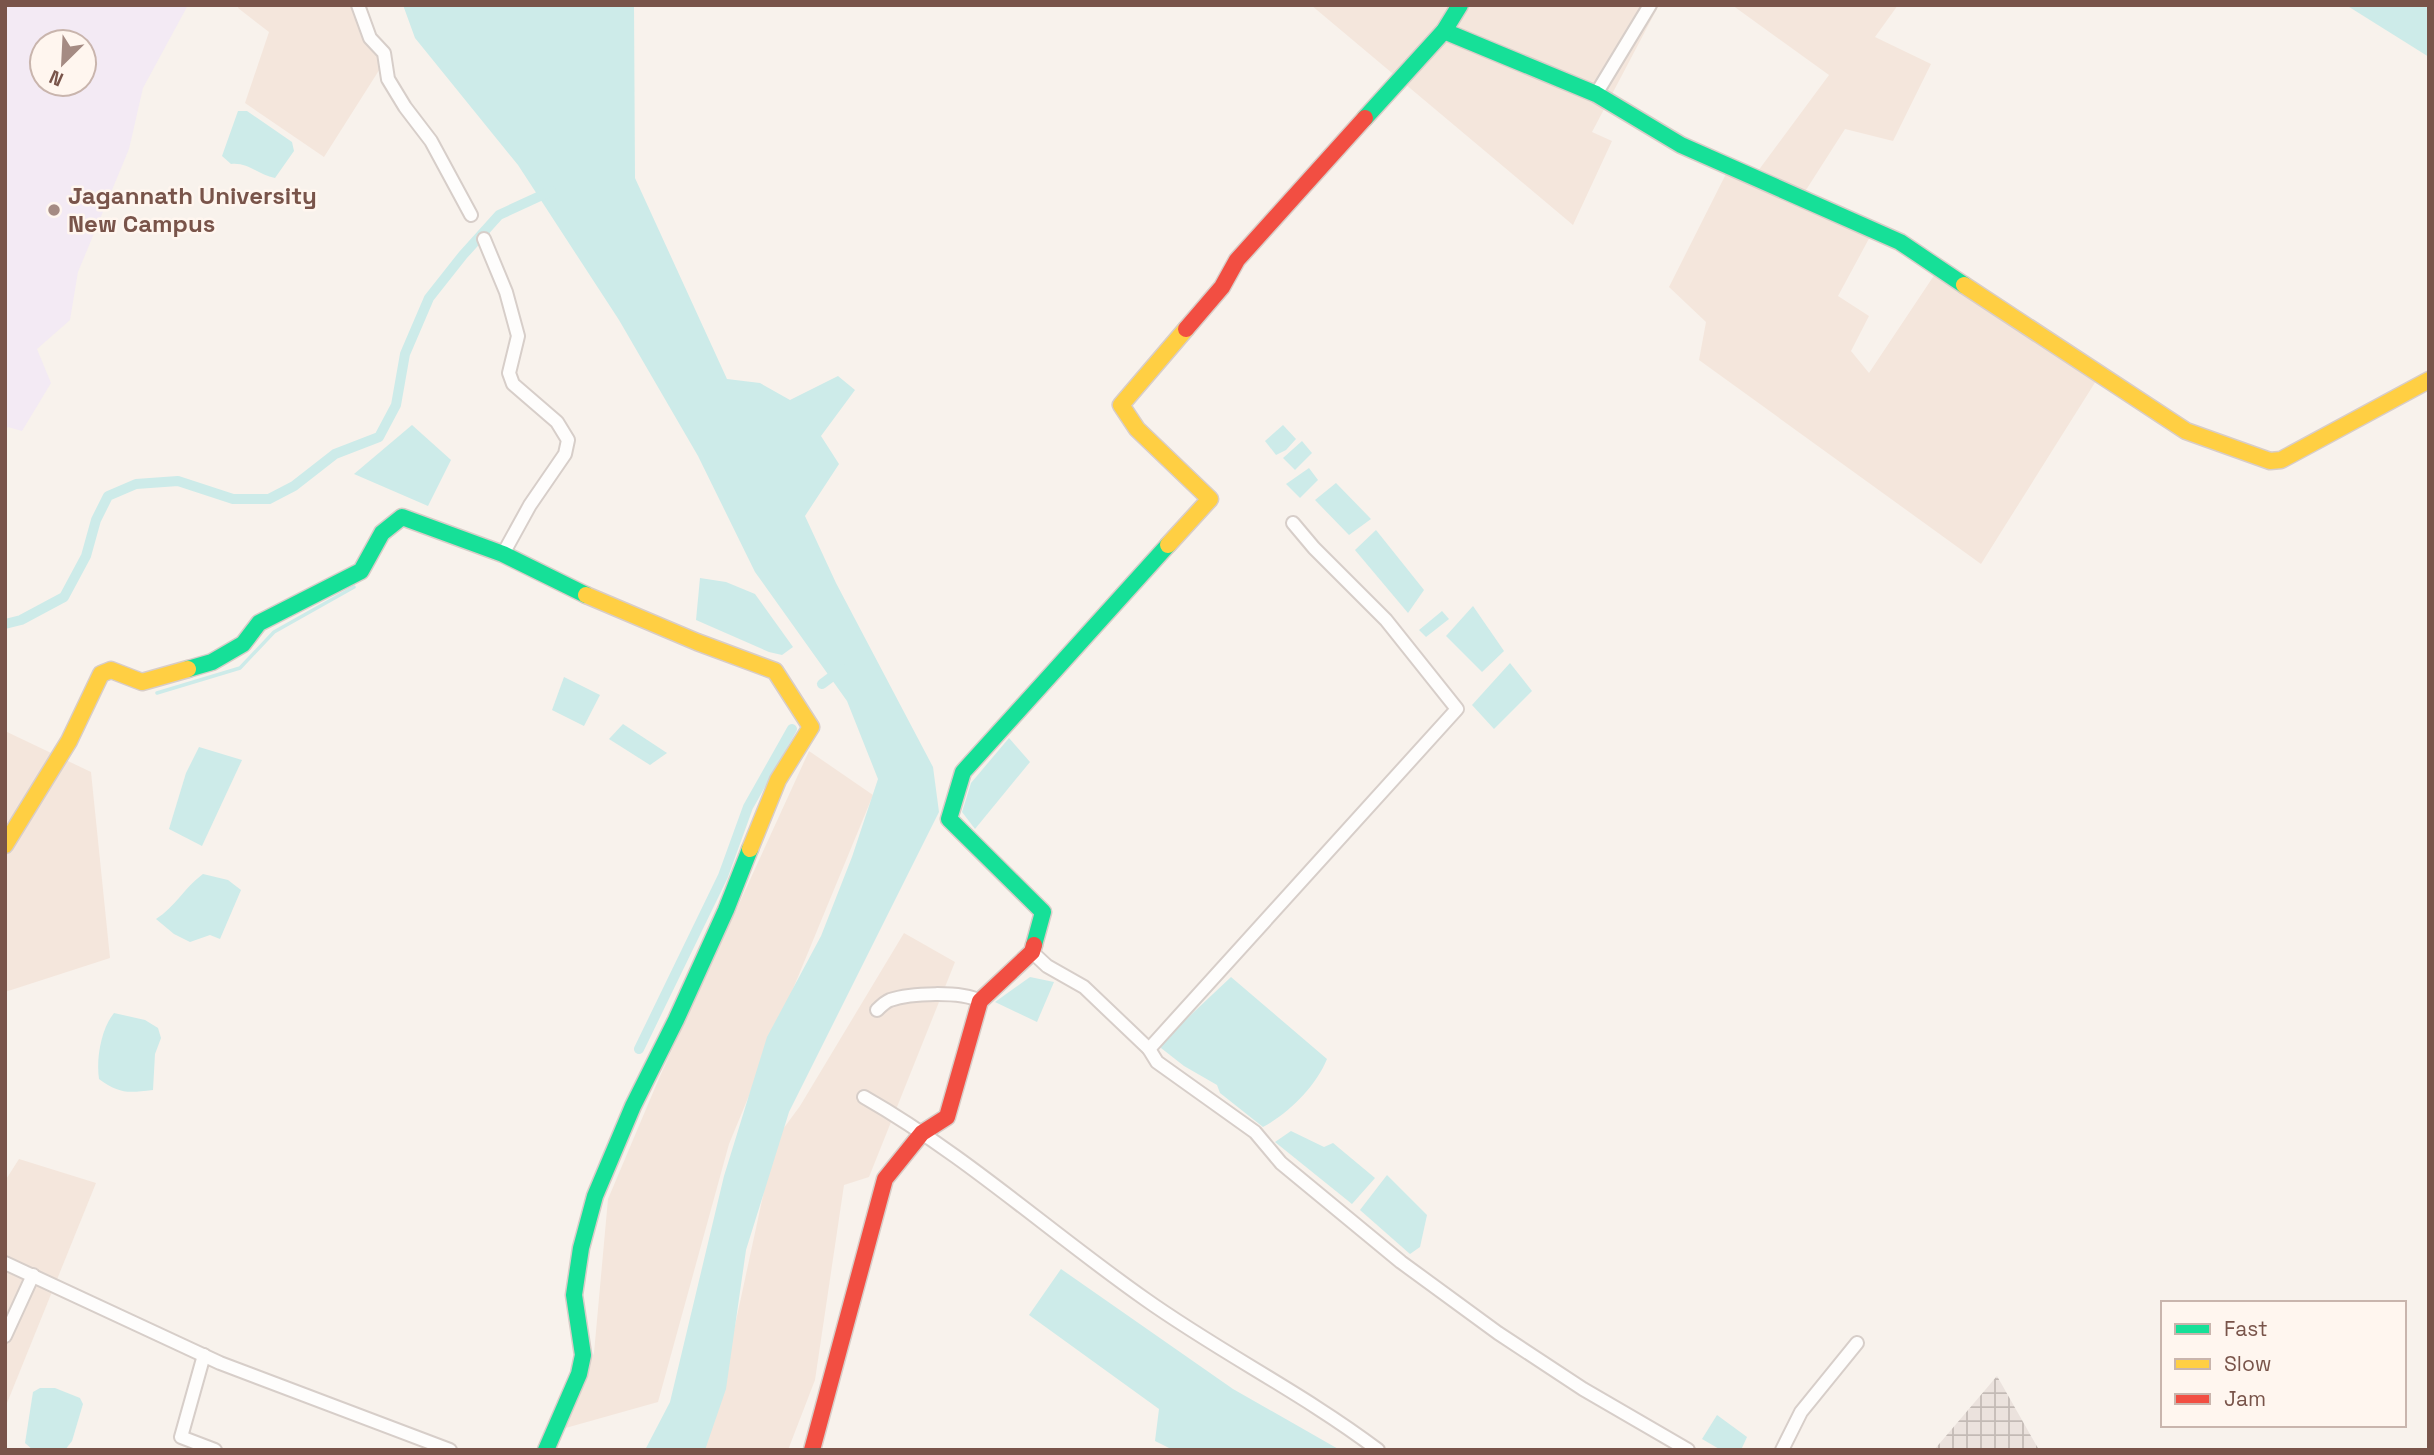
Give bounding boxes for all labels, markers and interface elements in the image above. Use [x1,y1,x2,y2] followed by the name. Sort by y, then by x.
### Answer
[28,28,98,98] north arrow
[45,64,67,92] text: N
[68,180,317,239] place label: Jagannath University New Campus
[46,202,62,218] marker: Jagannath University New Campus
[2161,1301,2406,1427] legend
[2224,1315,2268,1342] text: Fast
[2224,1350,2272,1377] text: Slow
[2224,1385,2266,1412] text: Jam

